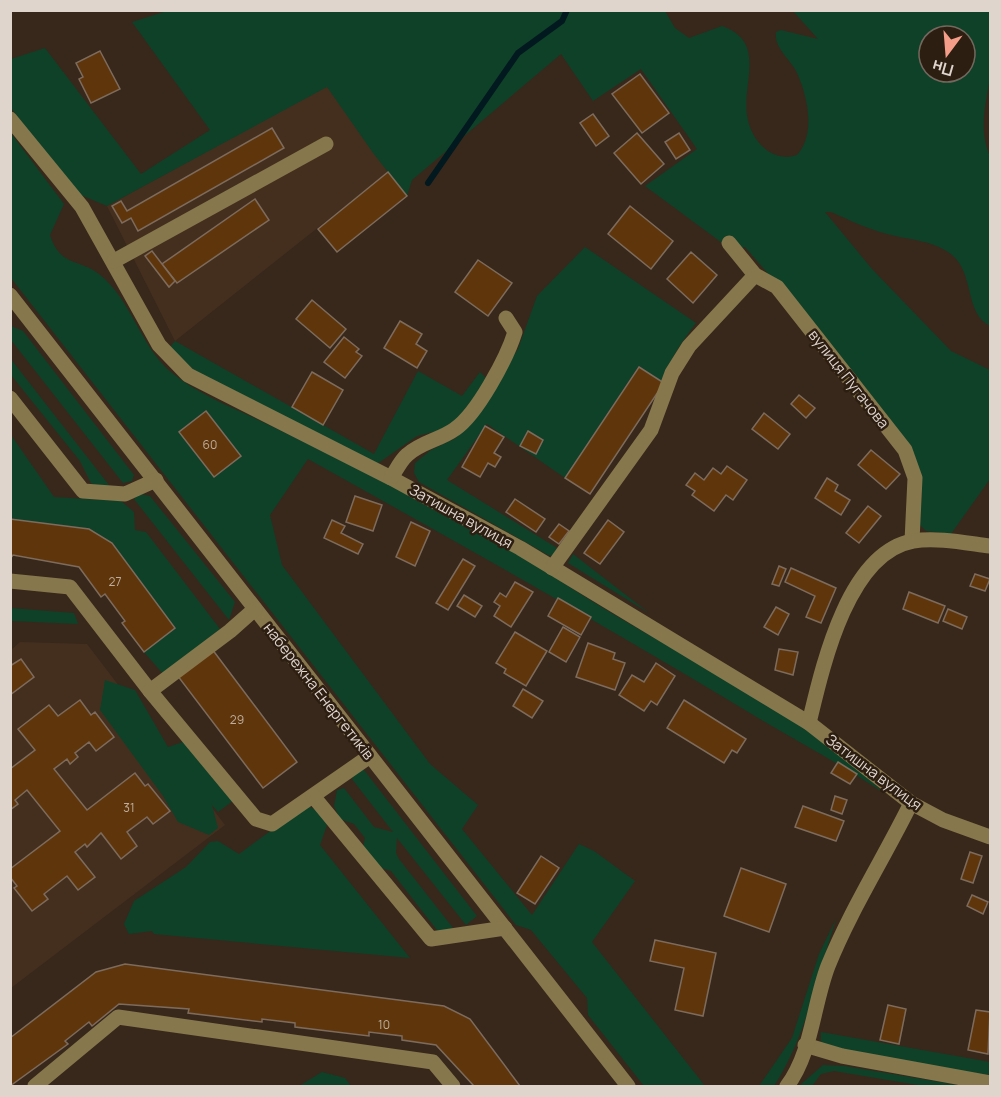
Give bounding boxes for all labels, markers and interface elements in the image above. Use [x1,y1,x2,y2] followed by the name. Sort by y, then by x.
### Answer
[917,24,977,84] north arrow
[929,55,956,82] text: Пн
[804,325,894,433] street label: вулиця Пугачова
[203,436,217,453] house number: 60
[405,479,517,553] street label: Затишна вулиця
[109,573,121,590] house number: 27
[259,618,379,764] street label: набережна Енергетиків
[230,711,244,728] house number: 29
[822,729,926,815] street label: Затишна вулиця
[123,799,135,816] house number: 31
[378,1016,390,1033] house number: 10

